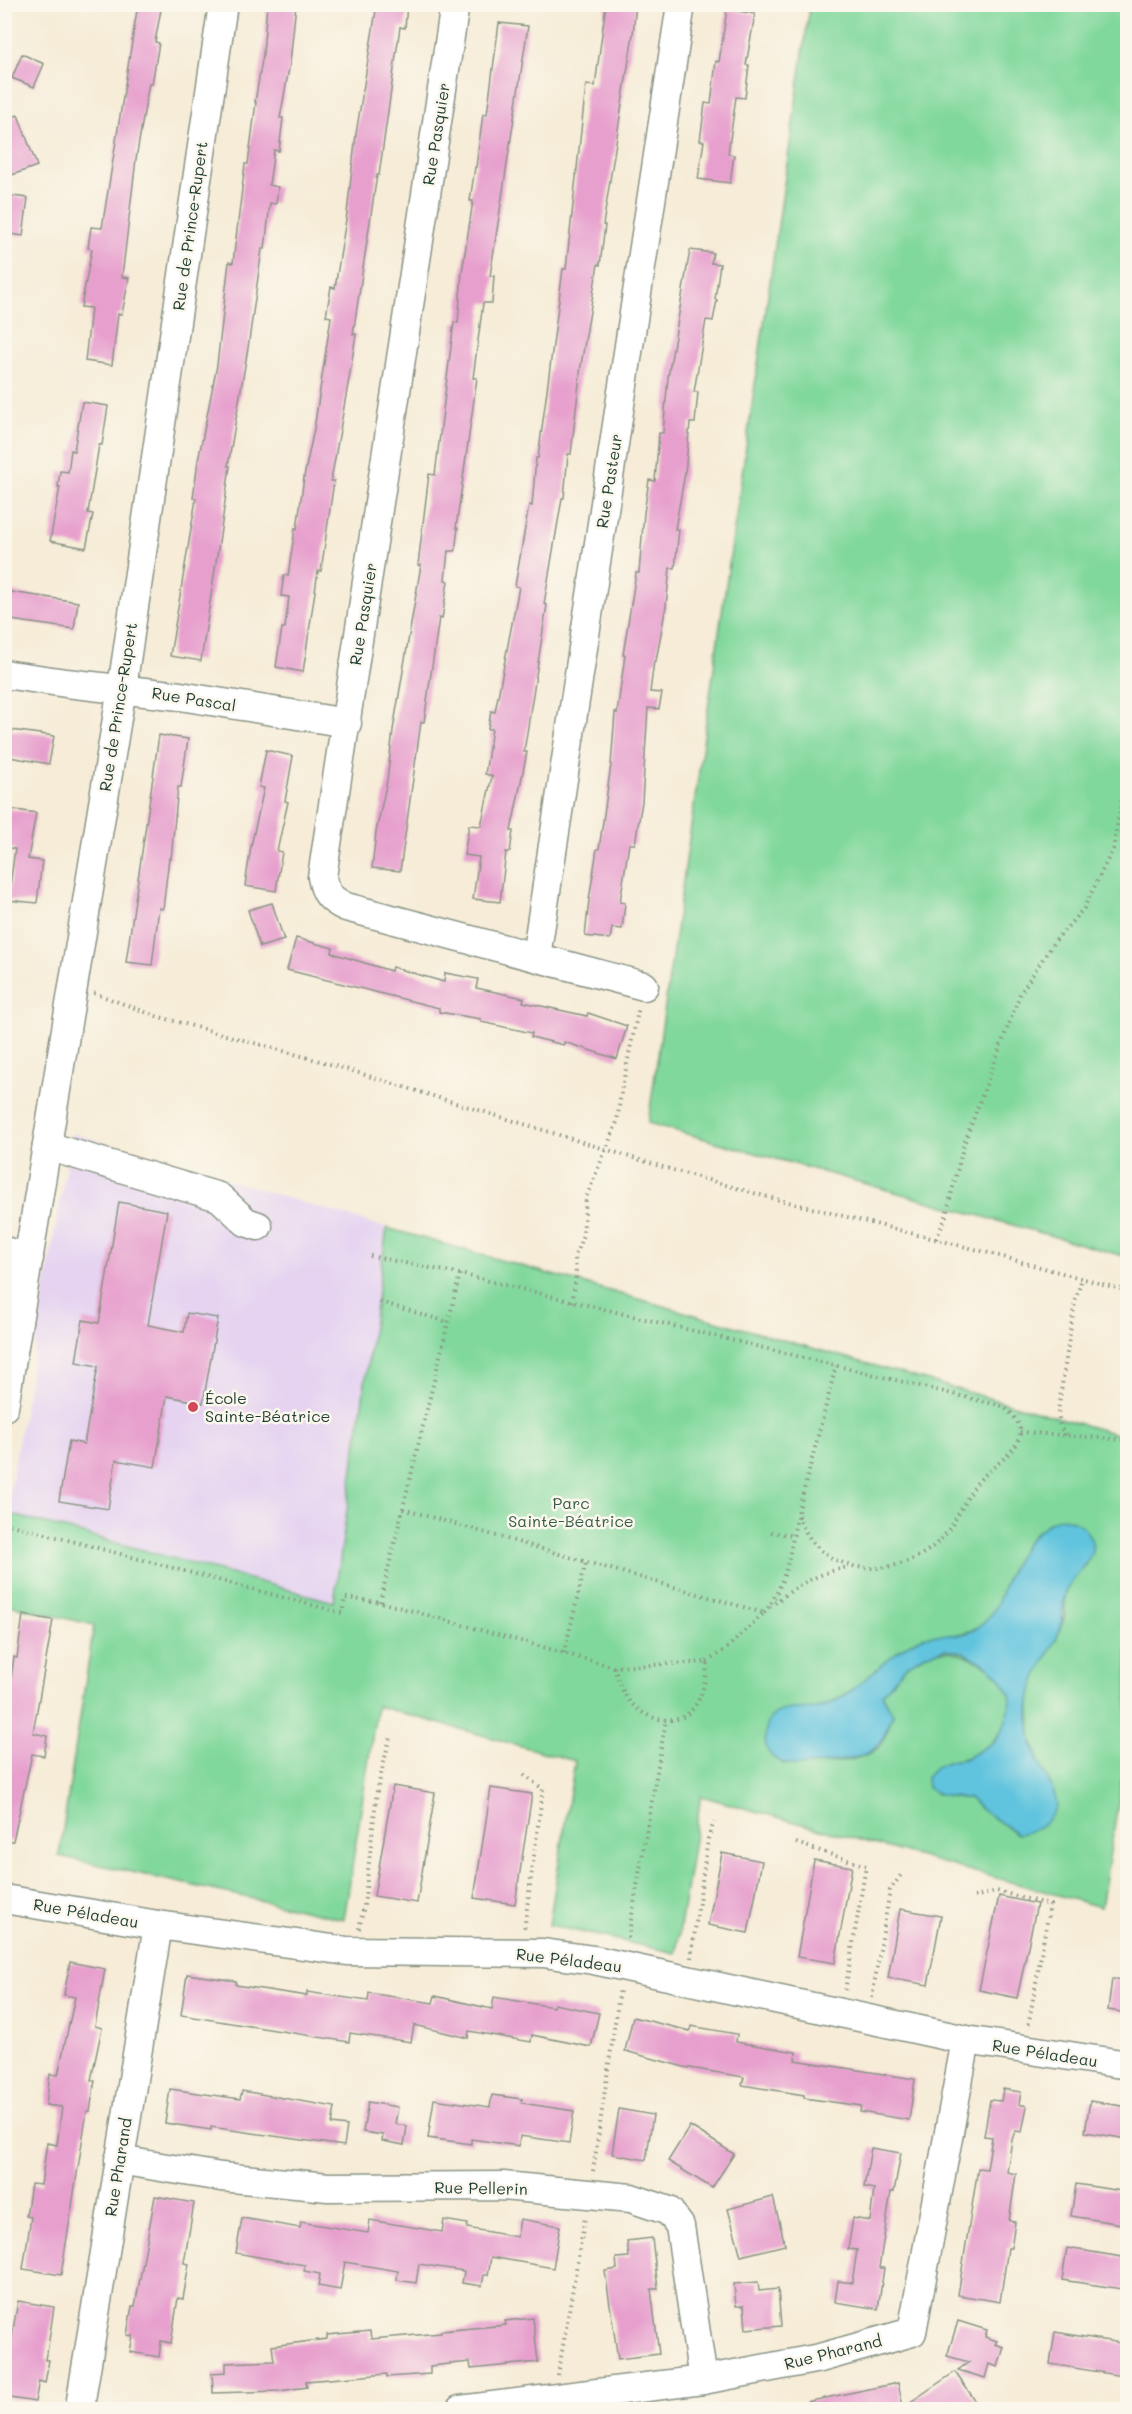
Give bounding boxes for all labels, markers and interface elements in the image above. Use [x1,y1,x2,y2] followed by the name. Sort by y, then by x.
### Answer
[417,81,454,187] street label: Rue Pasquier
[167,140,212,312] street label: Rue de Prince-Rupert
[591,432,626,530] street label: Rue Pasteur
[344,561,381,667] street label: Rue Pasquier
[94,621,141,793] street label: Rue de Prince-Rupert
[150,681,238,716] street label: Rue Pascal
[205,1387,331,1426] place label: École Sainte-Béatrice
[186,1400,200,1414] marker: École Sainte-Béatrice
[508,1492,634,1531] park label: Parc Sainte-Béatrice
[32,1893,140,1932] street label: Rue Péladeau
[515,1943,623,1976] street label: Rue Péladeau
[991,2034,1099,2071] street label: Rue Péladeau
[99,2116,136,2218] street label: Rue Pharand
[434,2176,528,2199] street label: Rue Pellerin
[782,2329,884,2374] street label: Rue Pharand

